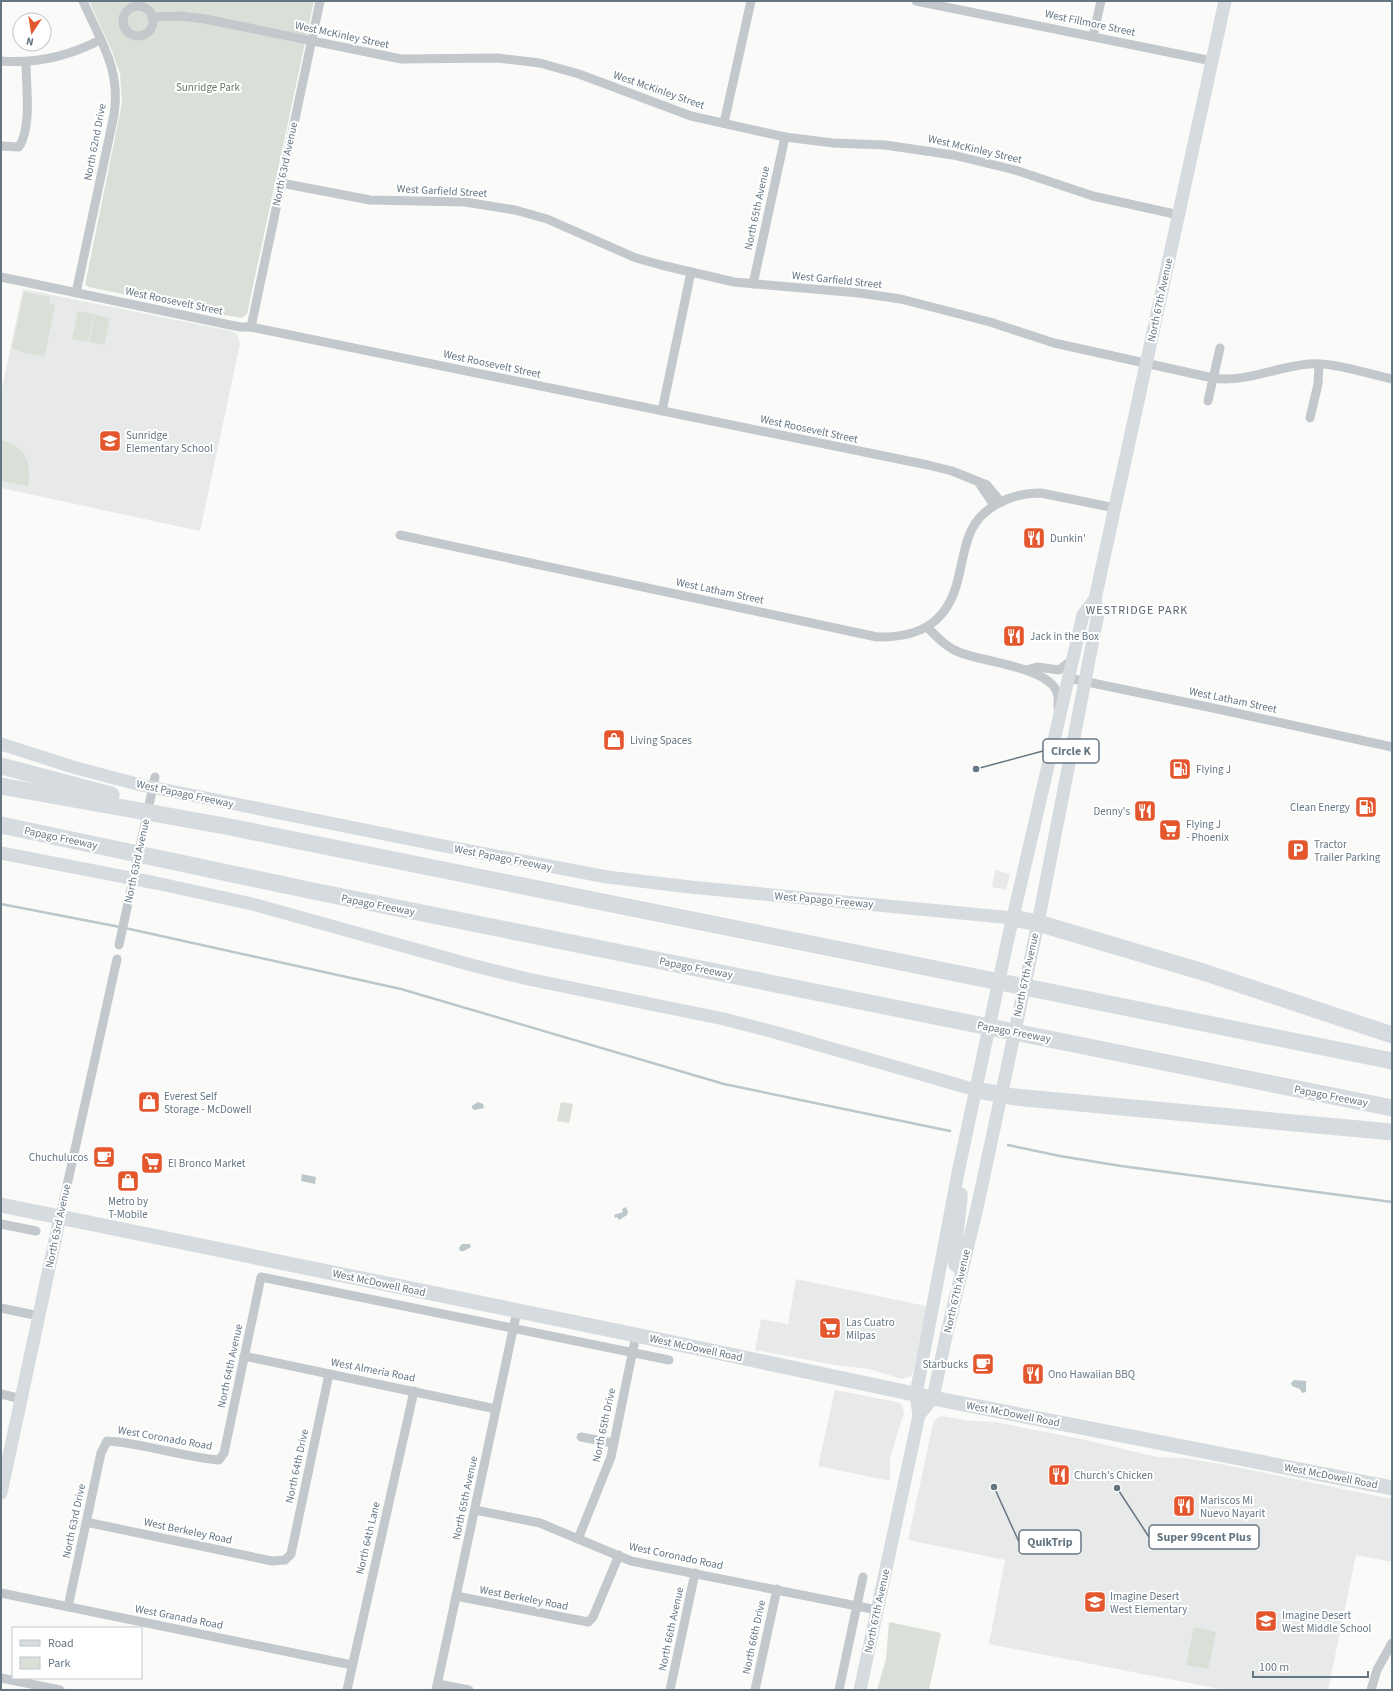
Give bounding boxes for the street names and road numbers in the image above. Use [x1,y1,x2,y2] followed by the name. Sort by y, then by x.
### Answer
[1043,6,1137,40] street label: West Fillmore Street
[294,18,391,52] street label: West McKinley Street
[611,67,707,113] street label: West McKinley Street
[80,102,110,182] street label: North 62nd Drive
[269,120,301,207] street label: North 63rd Avenue
[927,131,1024,167] street label: West McKinley Street
[741,164,773,251] street label: North 65th Avenue
[396,181,488,201] street label: West Garfield Street
[1144,256,1176,343] street label: North 67th Avenue
[791,268,883,292] street label: West Garfield Street
[124,283,224,319] street label: West Roosevelt Street
[442,346,542,382] street label: West Roosevelt Street
[759,411,859,447] street label: West Roosevelt Street
[675,574,765,608] street label: West Latham Street
[1188,683,1278,717] street label: West Latham Street
[135,776,235,812] street label: West Papago Freeway
[121,817,153,904] street label: North 63rd Avenue
[23,823,99,853] street label: Papago Freeway
[453,841,553,875] street label: West Papago Freeway
[774,888,874,912] street label: West Papago Freeway
[340,891,416,919] street label: Papago Freeway
[1010,931,1042,1018] street label: North 67th Avenue
[658,954,734,982] street label: Papago Freeway
[976,1018,1052,1046] street label: Papago Freeway
[1293,1082,1369,1110] street label: Papago Freeway
[42,1182,74,1269] street label: North 63rd Avenue
[940,1247,974,1334] street label: North 67th Avenue
[331,1266,427,1300] street label: West McDowell Road
[214,1322,246,1409] street label: North 64th Avenue
[648,1331,744,1365] street label: West McDowell Road
[330,1354,416,1386] street label: West Almeria Road
[589,1386,619,1463] street label: North 65th Drive
[965,1398,1061,1430] street label: West McDowell Road
[117,1422,213,1454] street label: West Coronado Road
[282,1427,312,1504] street label: North 64th Drive
[449,1454,481,1541] street label: North 65th Avenue
[1283,1460,1379,1492] street label: West McDowell Road
[59,1482,89,1560] street label: North 63rd Drive
[352,1500,384,1576] street label: North 64th Lane
[142,1514,234,1548] street label: West Berkeley Road
[628,1539,724,1573] street label: West Coronado Road
[861,1567,893,1654] street label: North 67th Avenue
[478,1582,570,1614] street label: West Berkeley Road
[655,1585,687,1672] street label: North 66th Avenue
[739,1598,769,1675] street label: North 66th Drive
[134,1601,224,1633] street label: West Granada Road

